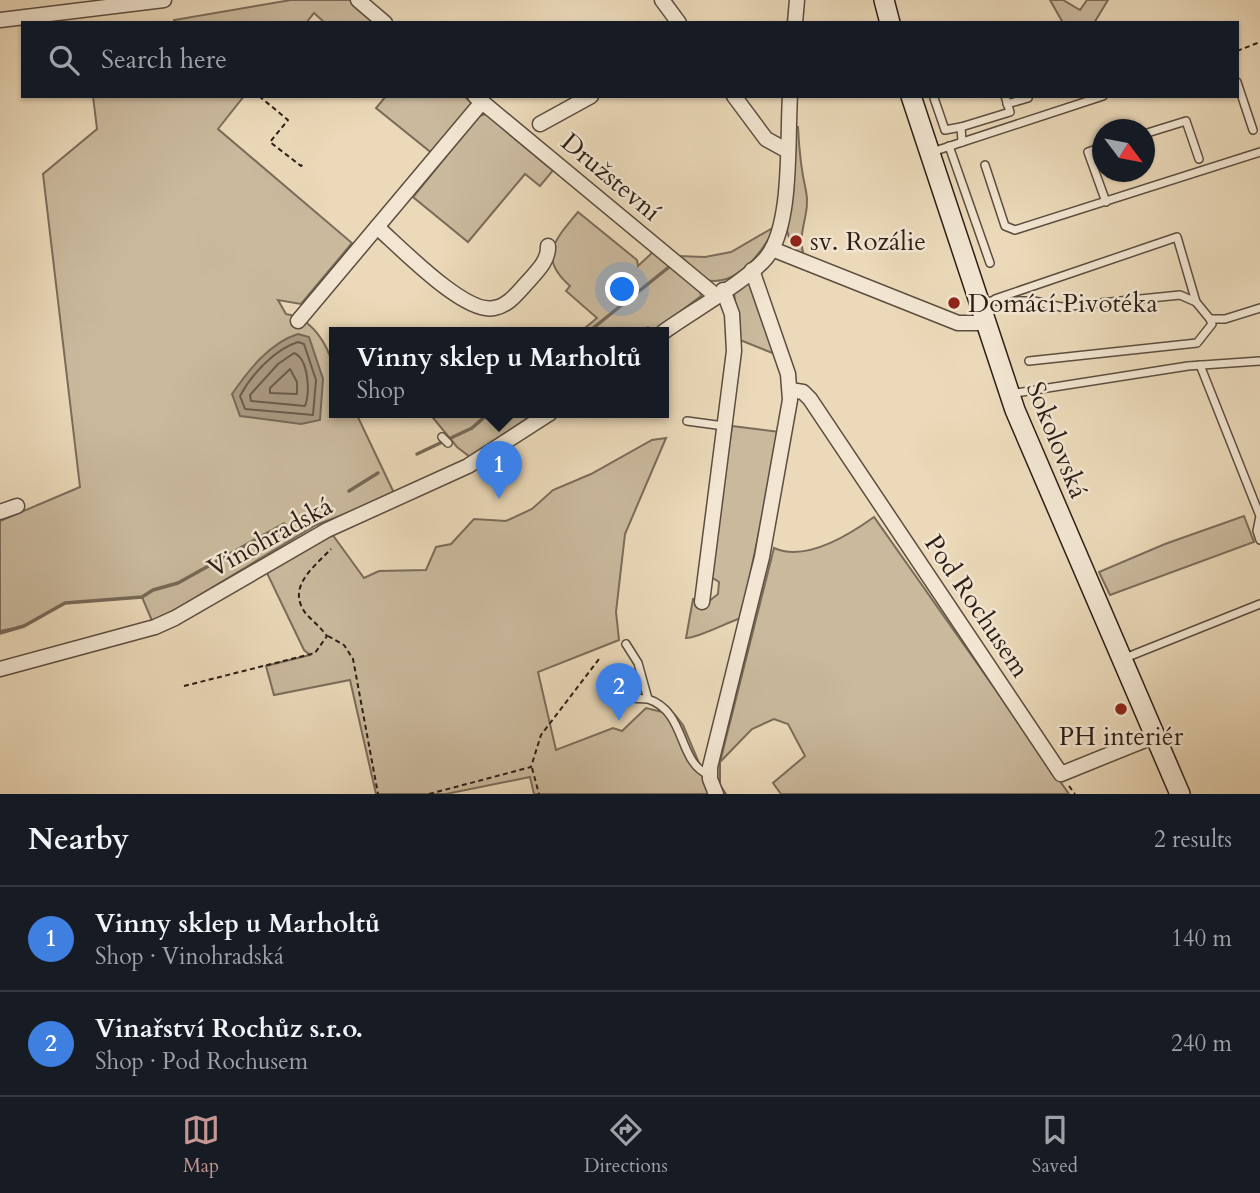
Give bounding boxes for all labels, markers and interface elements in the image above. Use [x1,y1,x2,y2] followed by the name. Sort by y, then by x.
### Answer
[21,21,1239,98] search box
[45,41,83,79] icon: search
[101,42,227,77] text: Search here
[1092,119,1155,182] north arrow
[554,125,668,229] street label: Družstevní
[810,224,926,259] place label: sv. Rozálie
[788,233,804,249] marker: sv. Rozálie
[605,272,639,306] your location
[968,286,1158,321] place label: Domácí Pivotéka
[946,295,962,311] marker: Domácí Pivotéka
[329,327,669,418] popup
[356,340,642,375] text: Vinny sklep u Marholtů
[356,375,405,406] text: Shop
[1018,377,1096,503] street label: Sokolovská
[476,441,522,499] pin: 1
[201,488,339,586] street label: Vinohradská
[916,528,1038,684] street label: Pod Rochusem
[596,663,642,721] pin: 2
[1113,701,1129,717] marker: PH interiér
[1059,719,1184,754] place label: PH interiér
[28,819,129,860] text: Nearby
[1154,824,1232,855] text: 2 results
[95,906,380,941] text: Vinny sklep u Marholtů
[45,923,57,954] text: 1
[1171,923,1232,954] text: 140 m
[95,941,284,972] text: Shop · Vinohradská
[95,1011,363,1046] text: Vinařství Rochůz s.r.o.
[45,1028,57,1059] text: 2
[1171,1028,1232,1059] text: 240 m
[95,1046,308,1077] text: Shop · Pod Rochusem
[182,1111,220,1179] tab: Map
[584,1111,668,1179] tab: Directions
[1032,1111,1078,1179] tab: Saved

